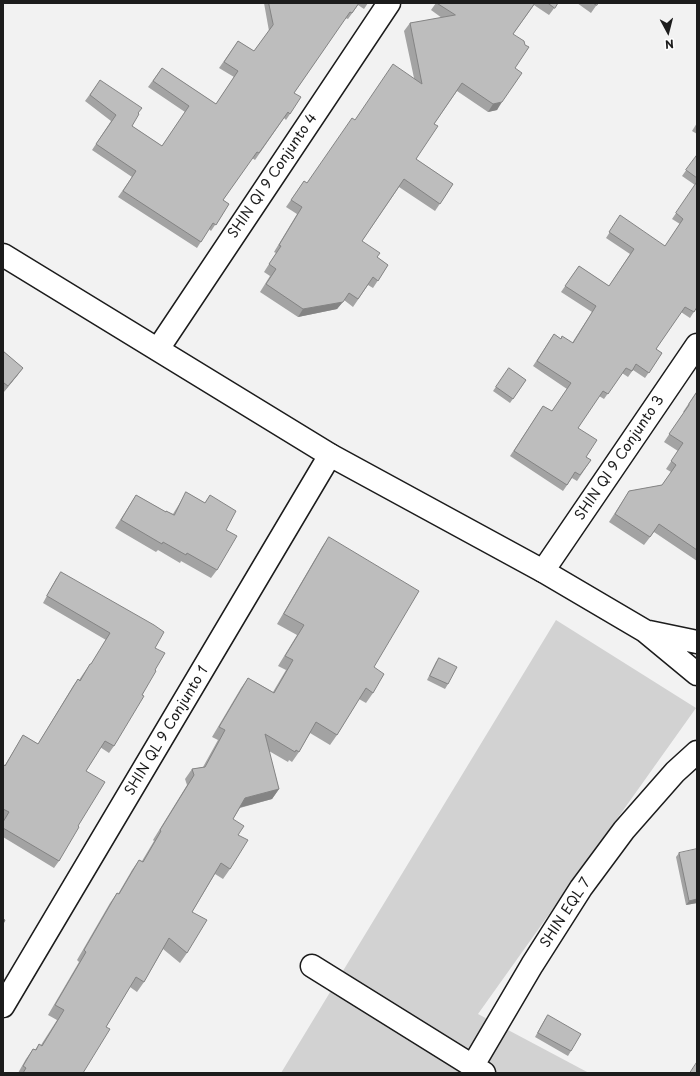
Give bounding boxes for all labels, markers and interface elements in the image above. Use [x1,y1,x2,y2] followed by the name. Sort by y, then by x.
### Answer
[648,12,688,52] north arrow
[664,35,675,53] text: N
[225,110,321,242] street label: SHIN QI 9 Conjunto 4
[572,392,668,524] street label: SHIN QI 9 Conjunto 3
[122,663,212,799] street label: SHIN QL 9 Conjunto 1
[537,875,595,951] street label: SHIN EQL 7

